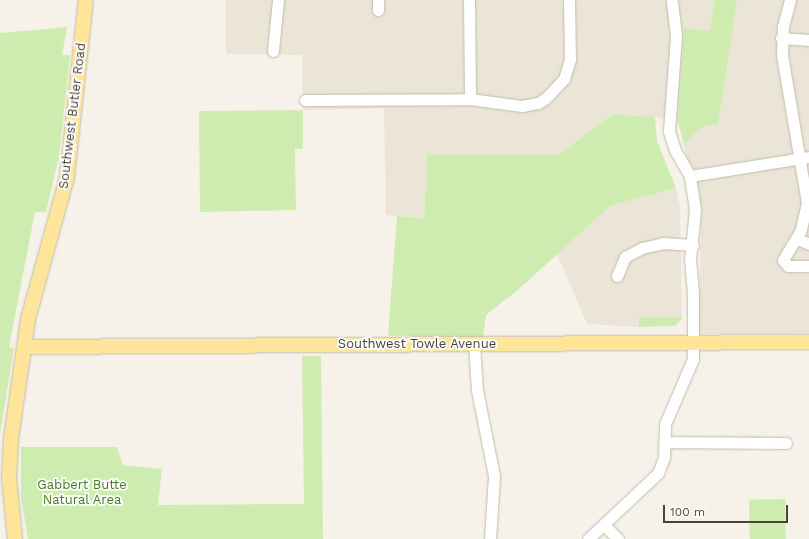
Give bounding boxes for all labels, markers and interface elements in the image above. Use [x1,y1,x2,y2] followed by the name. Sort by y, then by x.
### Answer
[56,42,90,190] street label: Southwest Butler Road
[337,336,497,352] street label: Southwest Towle Avenue
[37,478,127,509] park label: Gabbert Butte Natural Area
[665,497,790,523] scale bar
[670,505,705,519] text: 100 m

